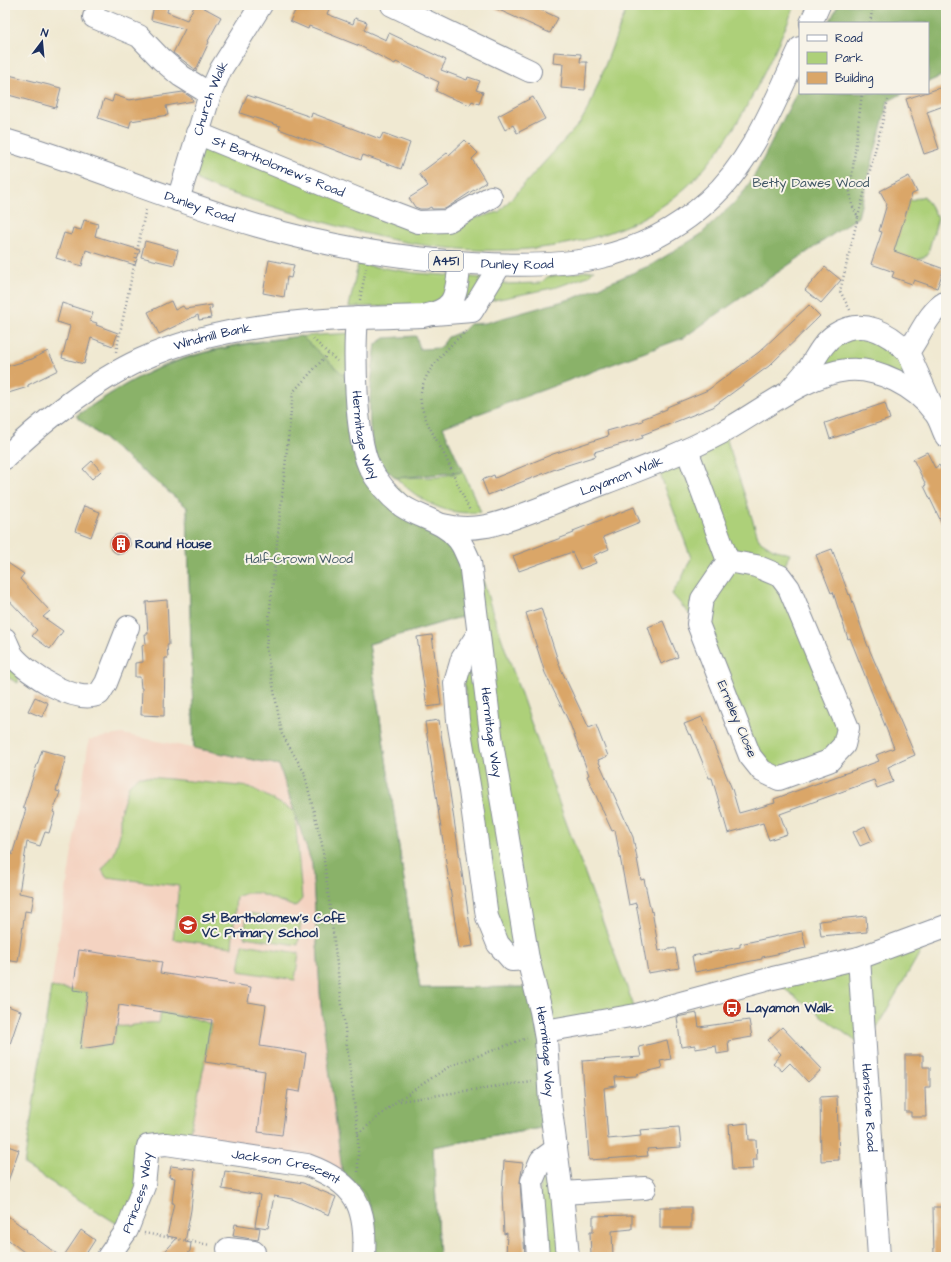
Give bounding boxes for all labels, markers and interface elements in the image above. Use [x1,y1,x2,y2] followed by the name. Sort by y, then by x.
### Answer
[22,22,62,62] north arrow
[799,22,929,94] legend
[39,25,50,41] text: N
[835,30,863,47] text: Road
[835,50,863,67] text: Park
[189,57,233,138] street label: Church Walk
[835,70,873,88] text: Building
[209,131,348,202] street label: St Bartholomew's Road
[753,174,870,193] park label: Betty Dawes Wood
[162,187,237,227] street label: Dunley Road
[429,251,463,271] road number: A451
[480,255,555,275] street label: Dunley Road
[172,319,253,355] street label: Windmill Bank
[347,390,384,484] street label: Hermitage Way
[578,452,666,501] street label: Layamon Walk
[110,533,132,555] building icon: Round House
[135,535,212,553] place label: Round House
[245,550,353,568] park label: Half-Crown Wood
[712,678,761,761] street label: Erneley Close
[476,686,507,779] street label: Hermitage Way
[201,909,346,943] place label: St Bartholomew's CofE VC Primary School
[177,914,199,936] school or university icon: St Bartholomew's CofE VC Primary School
[721,997,743,1019] bus stop icon: Layamon Walk
[746,999,834,1018] place label: Layamon Walk
[531,1004,559,1097] street label: Hermitage Way
[857,1063,881,1153] street label: Hanstone Road
[230,1145,345,1189] street label: Jackson Crescent
[118,1152,157,1236] street label: Princess Way

